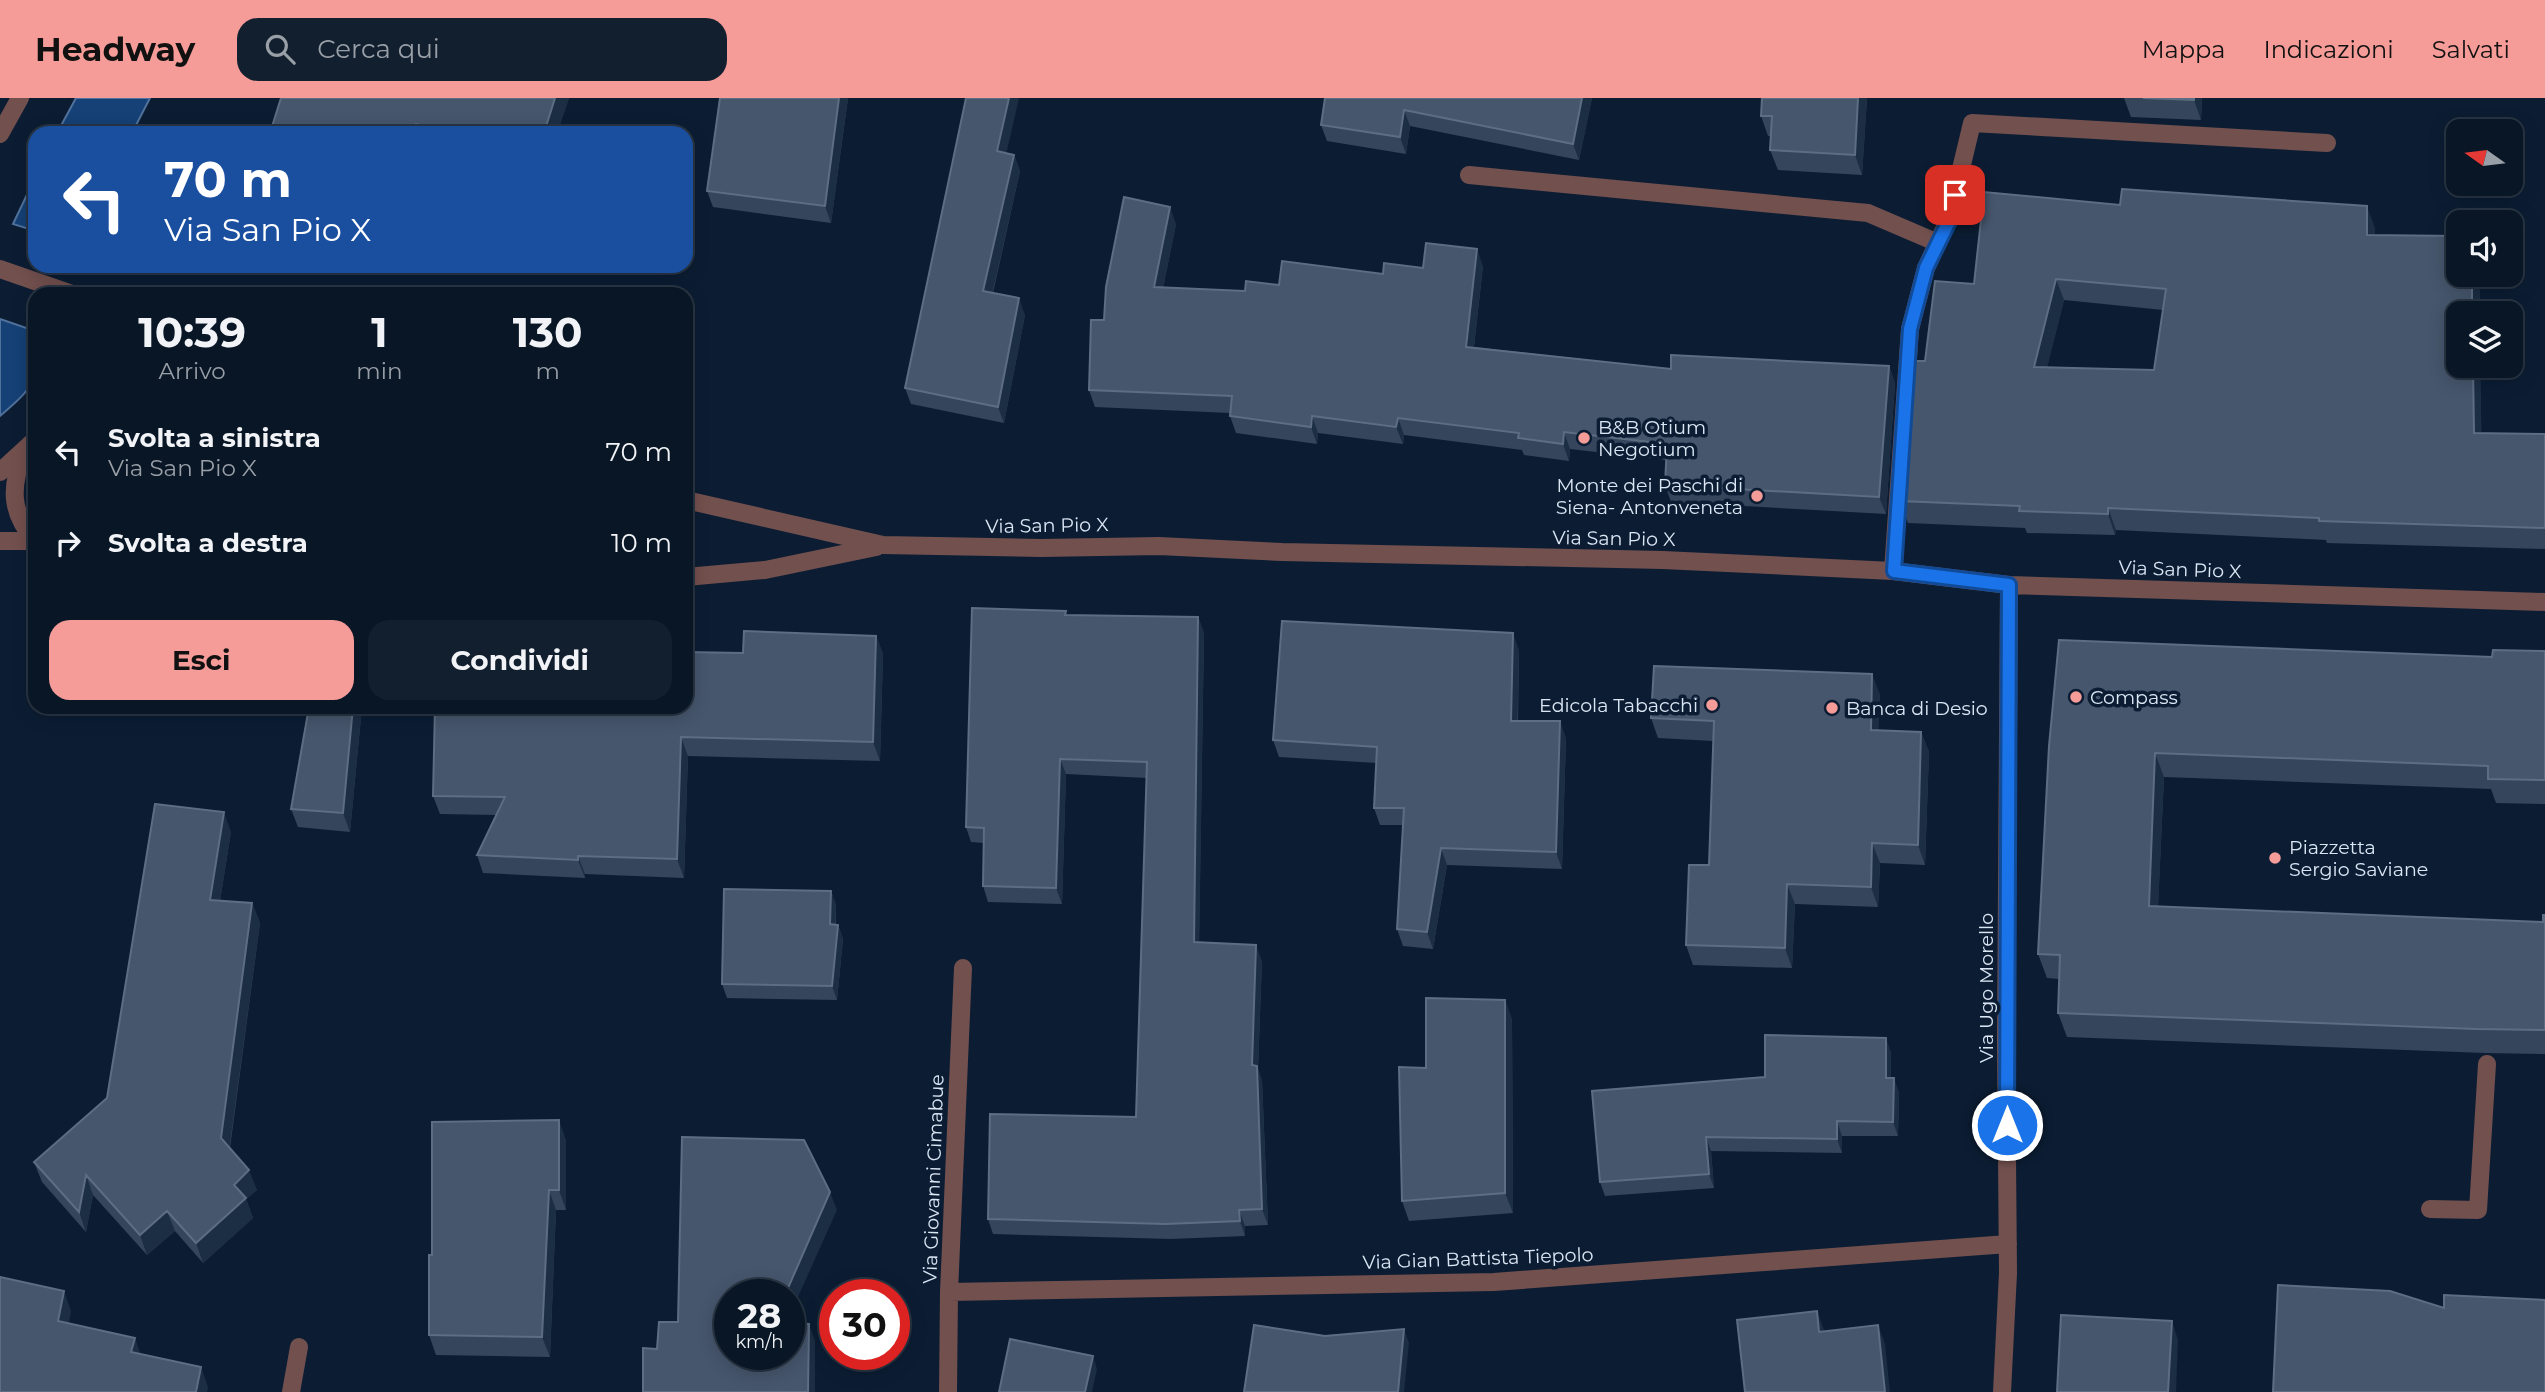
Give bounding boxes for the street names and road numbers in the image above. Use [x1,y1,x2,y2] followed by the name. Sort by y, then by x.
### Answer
[985,513,1109,538] street label: Via San Pio X
[1552,526,1676,551] street label: Via San Pio X
[2118,556,2242,583] street label: Via San Pio X
[1975,913,1998,1063] street label: Via Ugo Morello
[918,1074,949,1284] street label: Via Giovanni Cimabue
[1362,1243,1594,1274] street label: Via Gian Battista Tiepolo

